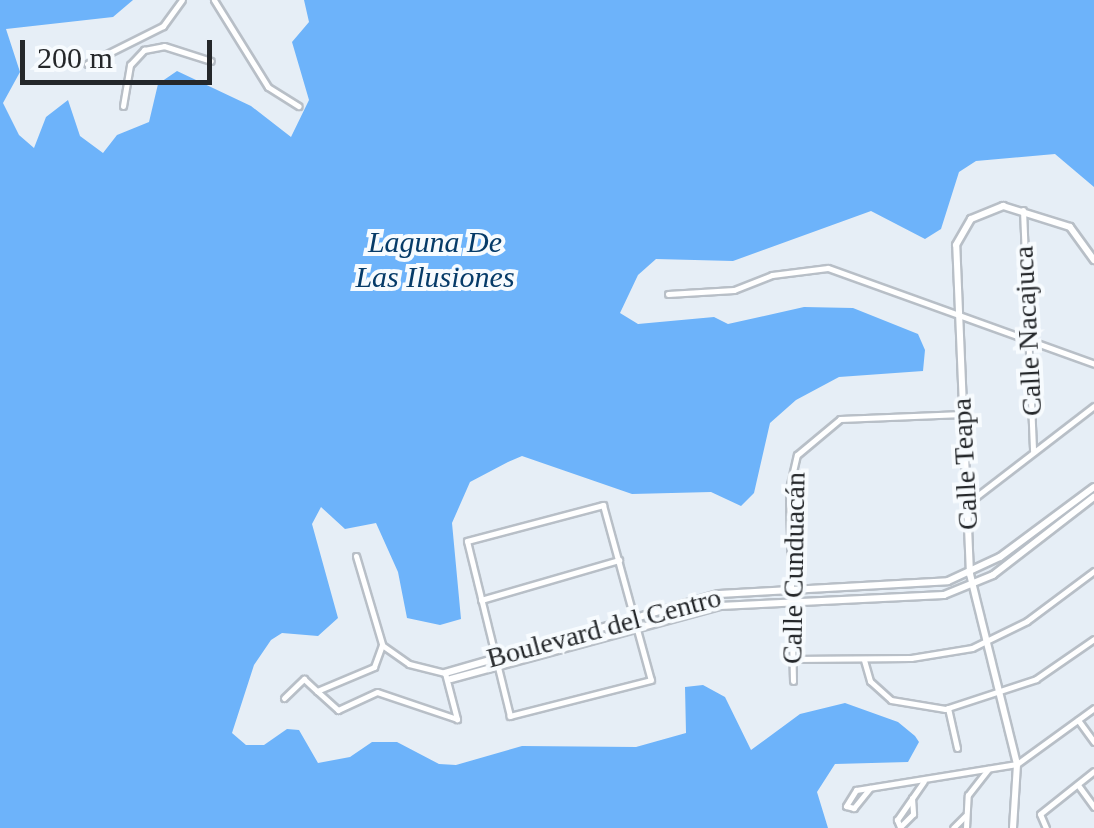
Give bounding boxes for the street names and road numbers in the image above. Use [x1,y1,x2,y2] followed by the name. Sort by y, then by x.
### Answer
[1007,245,1049,417] street label: Calle Nacajuca
[945,397,985,531] street label: Calle Teapa
[776,472,812,664] street label: Calle Cunduacán
[483,581,725,675] street label: Boulevard del Centro

